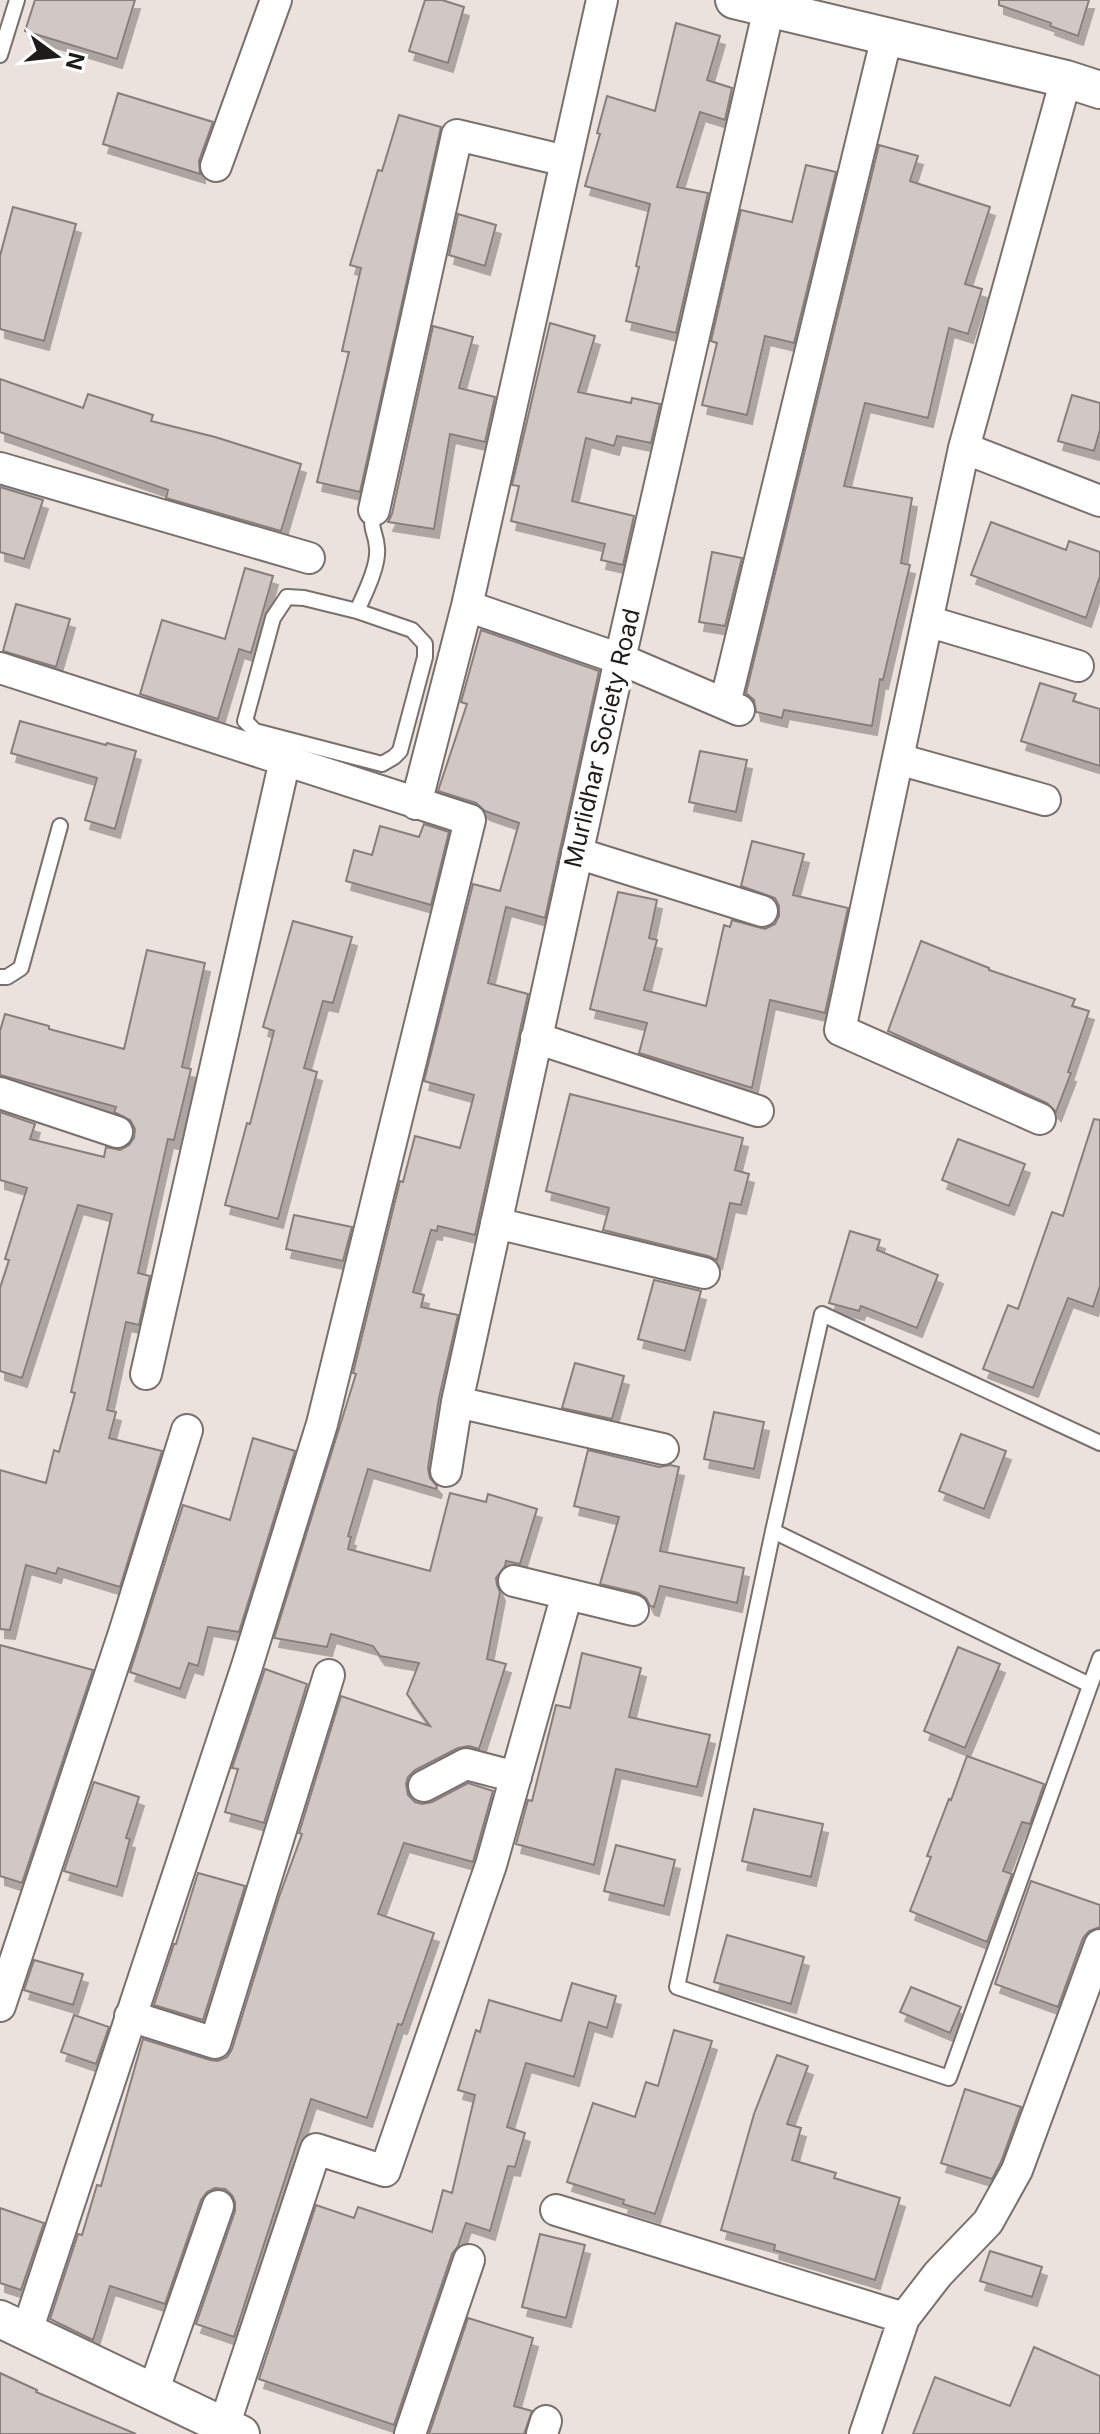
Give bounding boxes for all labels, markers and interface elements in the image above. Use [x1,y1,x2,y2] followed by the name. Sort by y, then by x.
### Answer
[16,16,96,96] north arrow
[61,50,90,73] text: N
[558,606,646,870] street label: Murlidhar Society Road

